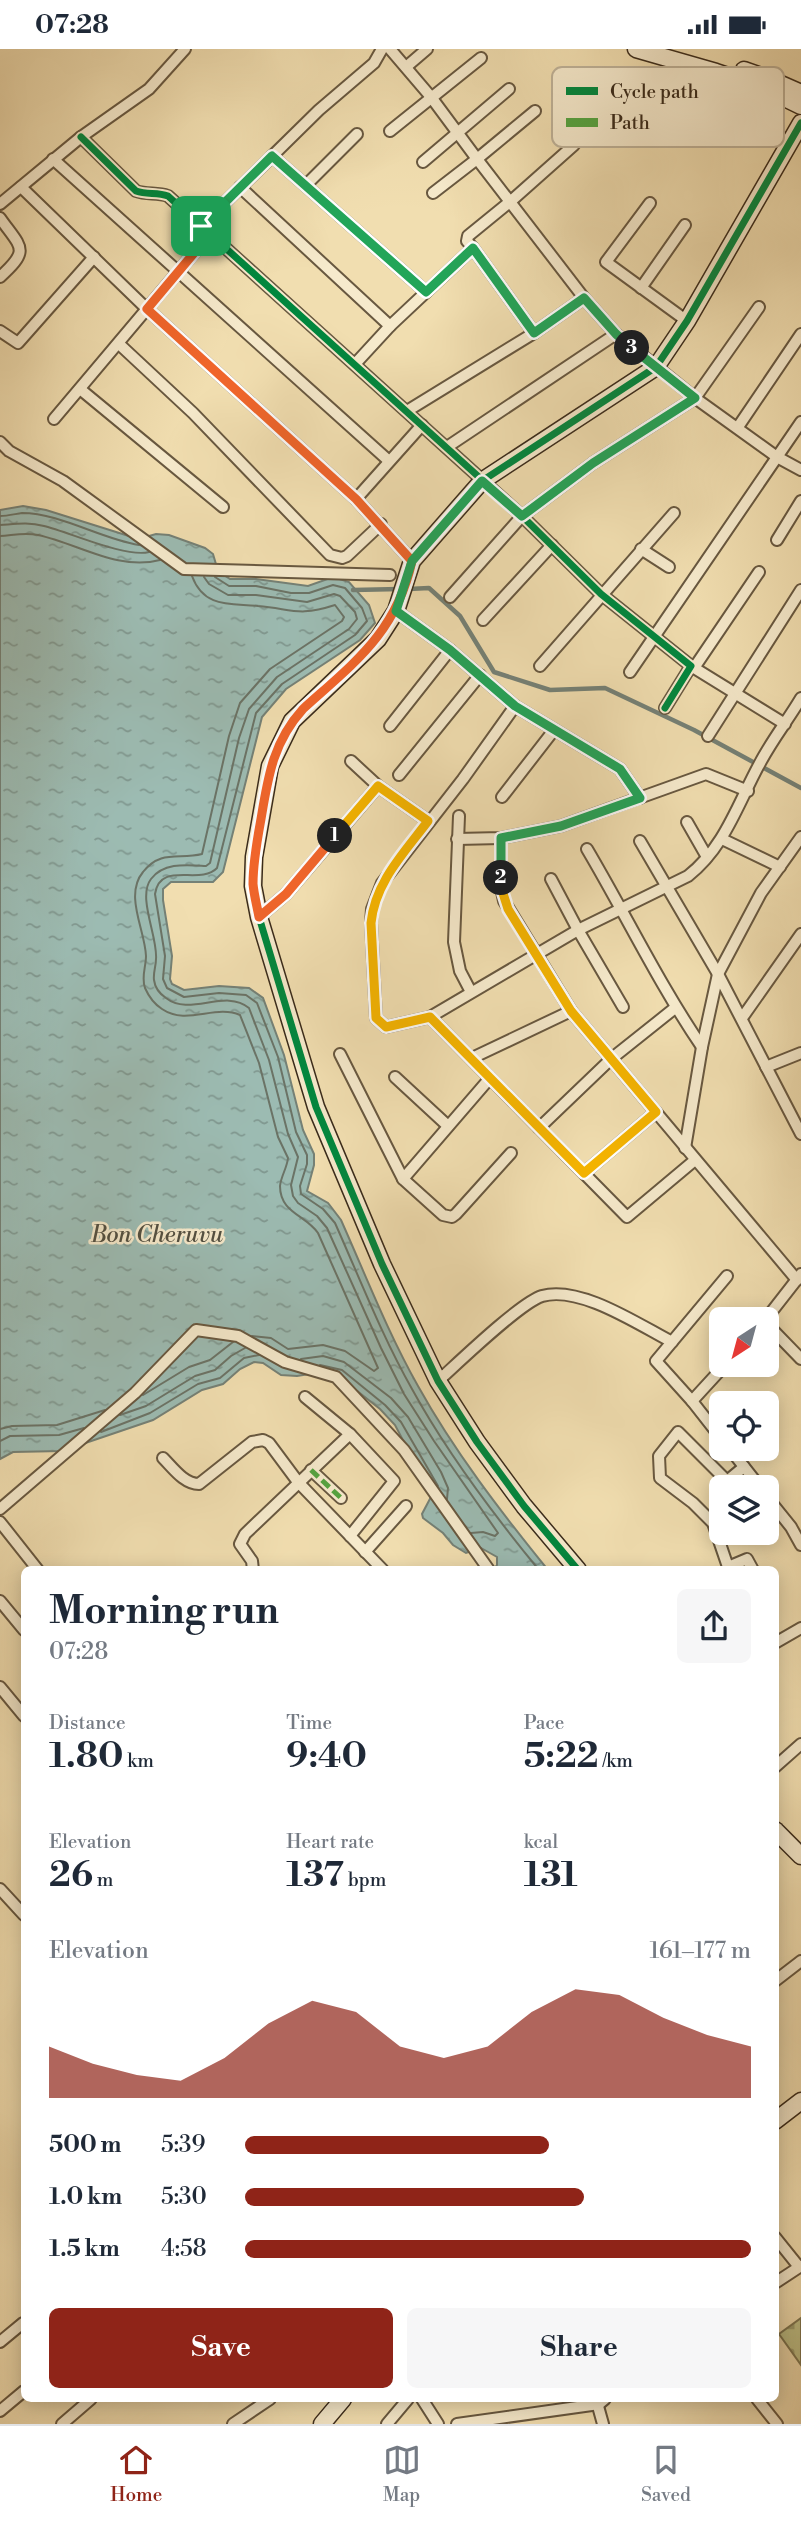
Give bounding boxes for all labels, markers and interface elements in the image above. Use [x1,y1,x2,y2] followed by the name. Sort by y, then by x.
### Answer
[35,9,109,41] text: 07:28
[552,67,784,147] legend
[610,80,699,104] text: Cycle path
[610,111,650,135] text: Path
[171,196,231,256] pin
[182,207,220,245] icon: arrive
[614,331,650,365] pin: 3
[626,335,637,359] text: 3
[318,819,352,853] pin: 1
[330,823,339,847] text: 1
[484,861,518,895] pin: 2
[495,865,506,889] text: 2
[90,1221,223,1249] water label: Bon Cheruvu
[709,1307,779,1377] north arrow
[709,1307,779,1545] map controls
[709,1391,779,1461] button: locate
[709,1475,779,1545] button: layers
[49,1588,279,1635] text: Morning run
[677,1589,751,1663] button: share
[49,1638,108,1666] text: 07:28
[49,1711,126,1735] text: Distance
[286,1711,332,1735] text: Time
[524,1711,564,1735] text: Pace
[49,1735,123,1778] text: 1.80
[286,1735,367,1778] text: 9:40
[524,1735,599,1778] text: 5:22
[123,1749,154,1773] text: km
[599,1749,633,1773] text: /km
[49,1830,131,1854] text: Elevation
[286,1830,374,1854] text: Heart rate
[524,1830,558,1854] text: kcal
[49,1854,93,1897] text: 26
[286,1854,344,1897] text: 137
[524,1854,578,1897] text: 131
[93,1868,114,1892] text: m
[344,1868,386,1892] text: bpm
[49,1937,149,1965] text: Elevation
[650,1937,751,1965] text: 161–177 m
[49,2131,121,2159] text: 500 m
[161,2131,206,2159] text: 5:39
[49,2183,122,2211] text: 1.0 km
[161,2183,207,2211] text: 5:30
[49,2235,120,2263] text: 1.5 km
[161,2235,207,2263] text: 4:58
[49,2308,393,2388] button: Save
[407,2308,751,2388] button: Share
[110,2441,162,2507] tab: Home
[383,2441,421,2507] tab: Map
[641,2441,691,2507] tab: Saved

